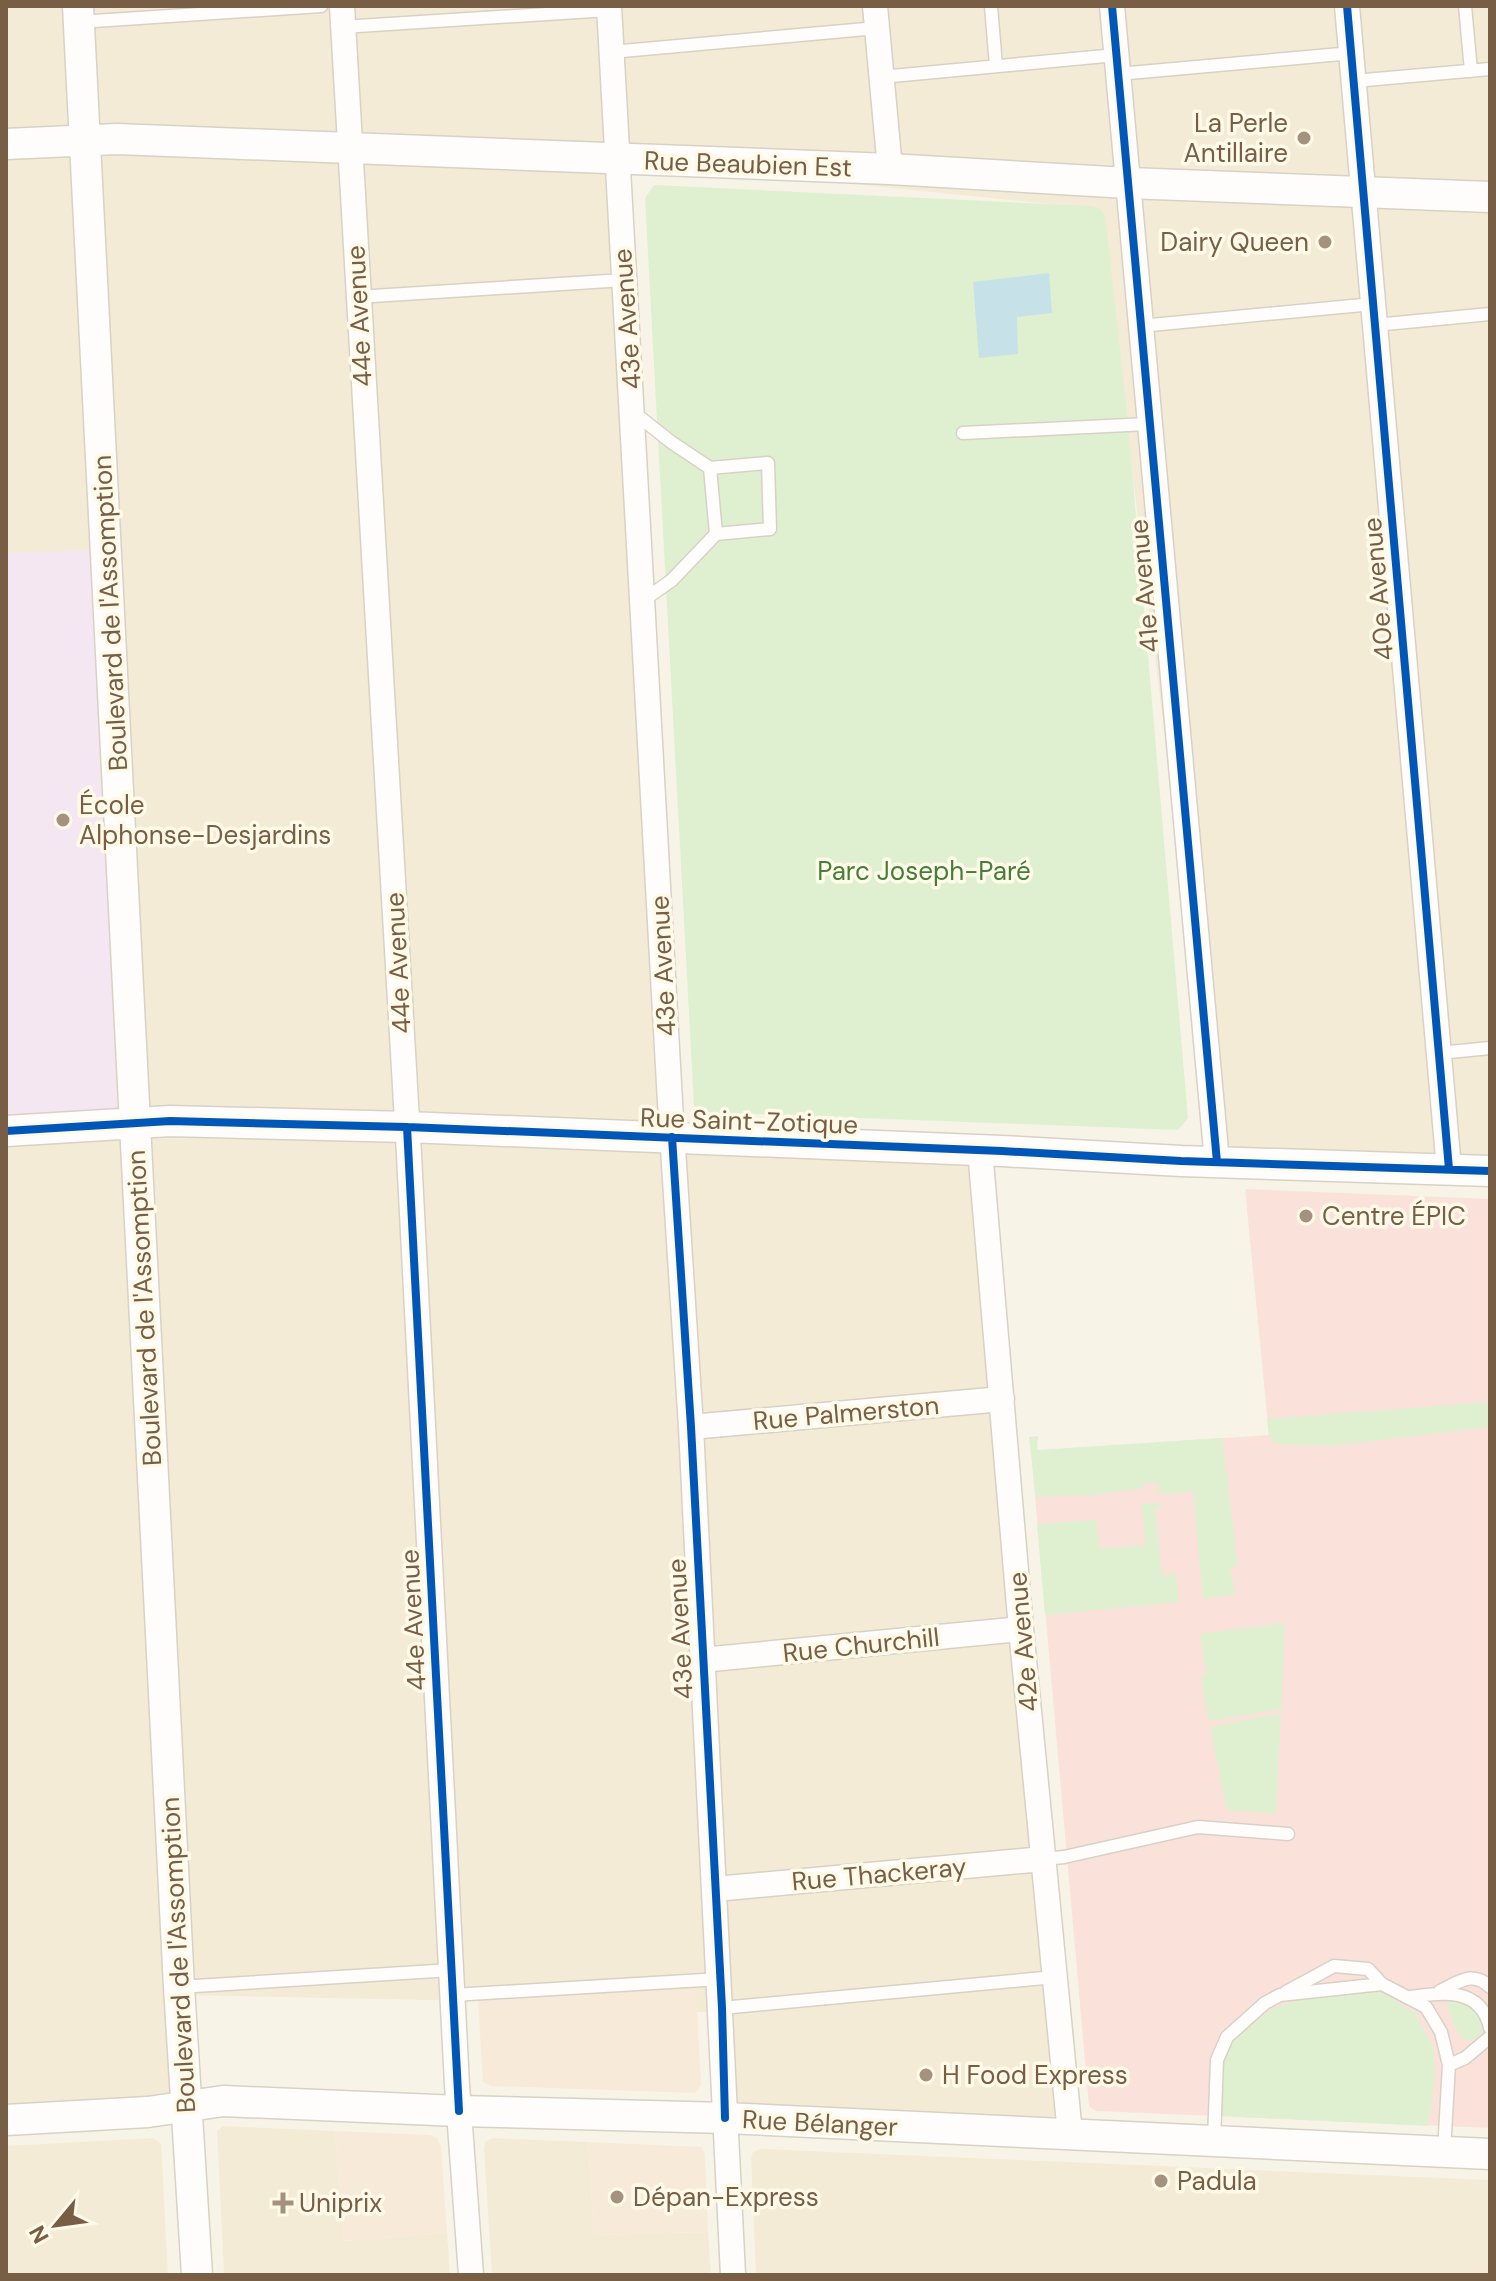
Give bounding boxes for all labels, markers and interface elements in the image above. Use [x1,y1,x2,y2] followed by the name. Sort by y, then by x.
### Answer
[1184,106,1288,170] place label: La Perle Antillaire
[1295,129,1313,147] marker: La Perle Antillaire
[643,143,853,185] street label: Rue Beaubien Est
[1160,225,1309,259] place label: Dairy Queen
[1316,233,1334,251] marker: Dairy Queen
[338,244,380,388] street label: 44e Avenue
[605,247,649,391] street label: 43e Avenue
[85,454,135,772] street label: Boulevard de l'Assomption
[1355,516,1401,662] street label: 40e Avenue
[1121,518,1167,654] street label: 41e Avenue
[79,788,331,852] place label: École Alphonse-Desjardins
[54,811,72,829] marker: École Alphonse-Desjardins
[817,854,1031,888] park label: Parc Joseph-Paré
[377,891,419,1035] street label: 44e Avenue
[642,895,684,1037] street label: 43e Avenue
[639,1100,859,1142] street label: Rue Saint-Zotique
[119,1149,169,1467] street label: Boulevard de l'Assomption
[1322,1199,1466,1233] place label: Centre ÉPIC
[1297,1207,1315,1225] marker: Centre ÉPIC
[752,1388,940,1438] street label: Rue Palmerston
[392,1548,434,1692] street label: 44e Avenue
[659,1558,701,1700] street label: 43e Avenue
[1000,1571,1046,1713] street label: 42e Avenue
[781,1620,941,1670] street label: Rue Churchill
[153,1796,203,2114] street label: Boulevard de l'Assomption
[790,1849,968,1899] street label: Rue Thackeray
[942,2058,1128,2092] place label: H Food Express
[917,2066,935,2084] marker: H Food Express
[741,2102,899,2144] street label: Rue Bélanger
[1177,2164,1257,2198] place label: Padula
[1152,2172,1170,2190] marker: Padula
[633,2180,819,2214] place label: Dépan-Express
[16,2185,96,2265] north arrow
[299,2186,382,2220] place label: Uniprix
[608,2188,626,2206] marker: Dépan-Express
[274,2194,292,2212] marker: Uniprix
[22,2220,56,2249] text: N

